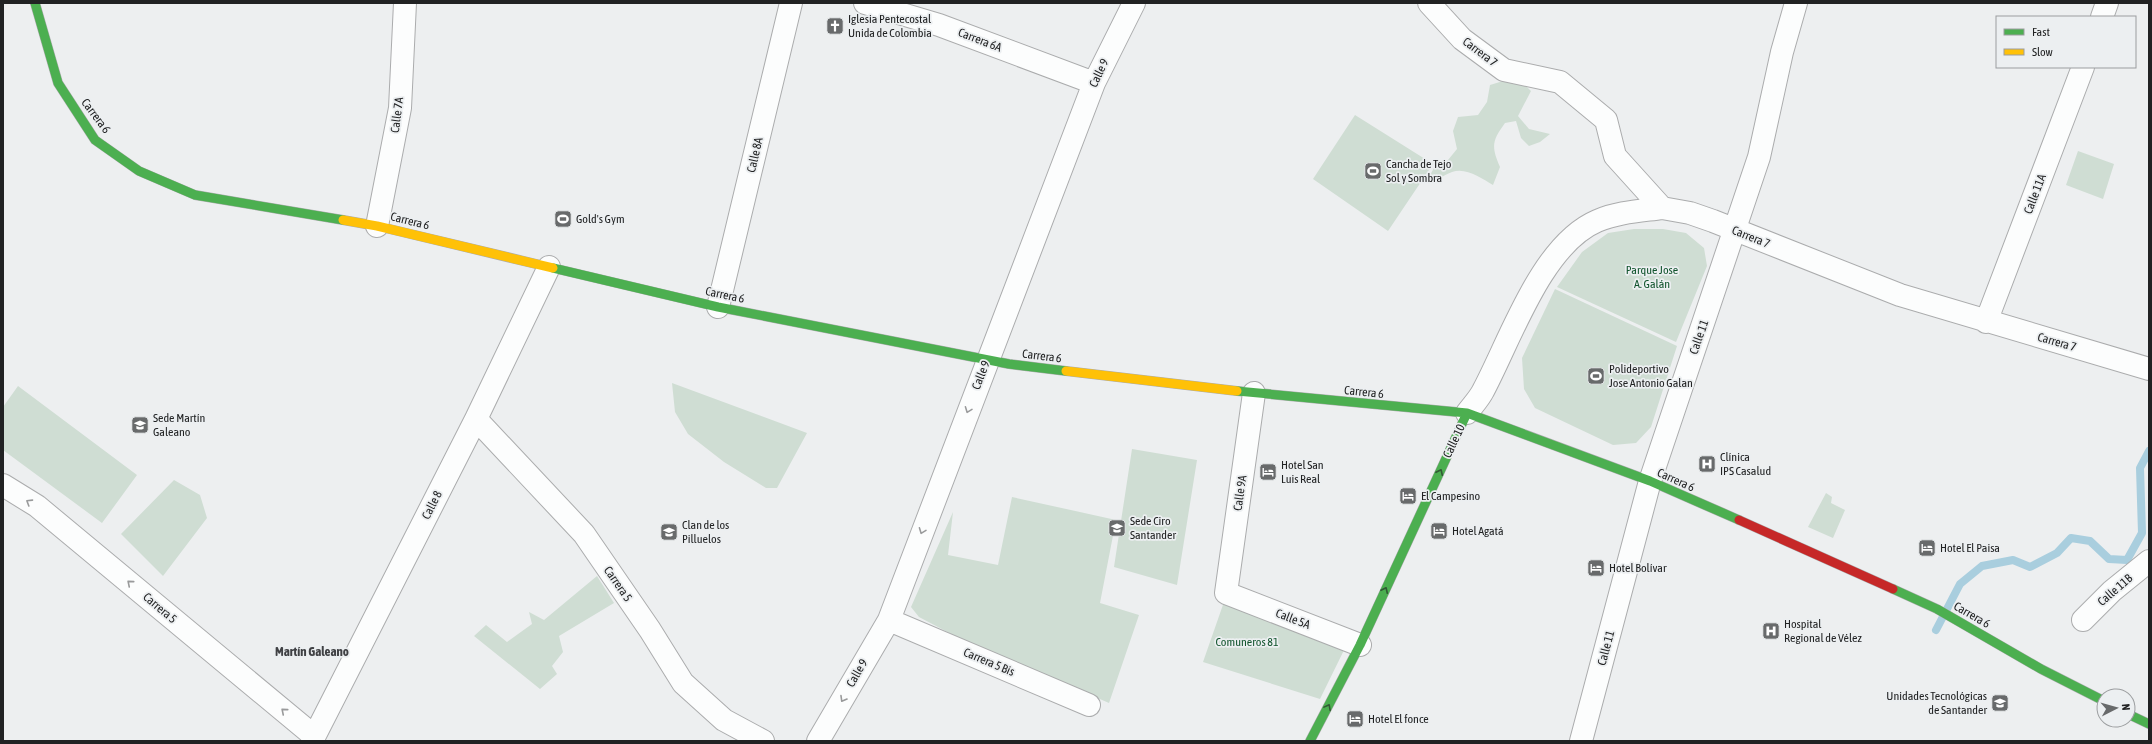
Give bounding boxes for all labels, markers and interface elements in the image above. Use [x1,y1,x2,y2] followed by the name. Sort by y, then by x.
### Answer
[848,12,932,40] place label: Iglesia Pentecostal Unida de Colombia
[825,16,845,36] church icon: Iglesia Pentecostal Unida de Colombia
[1996,16,2136,68] legend
[956,25,1004,55] street label: Carrera 6A
[2032,25,2050,39] text: Fast
[1460,34,1500,70] street label: Carrera 7
[2032,45,2053,59] text: Slow
[1086,56,1112,90] street label: Calle 9
[78,96,114,136] street label: Carrera 6
[388,96,406,134] street label: Calle 7A
[744,136,766,174] street label: Calle 8A
[1386,157,1452,185] place label: Cancha de Tejo Sol y Sombra
[1363,161,1383,181] sports icon: Cancha de Tejo Sol y Sombra
[2021,172,2049,216] street label: Calle 11A
[389,209,431,233] street label: Carrera 6
[553,209,573,229] sports icon: Gold's Gym
[576,212,625,226] place label: Gold's Gym
[1730,223,1772,251] street label: Carrera 7
[1626,263,1678,291] park label: Parque Jose A. Galán
[704,284,746,306] street label: Carrera 6
[1687,318,1712,356] street label: Calle 11
[2036,330,2078,354] street label: Carrera 7
[1021,347,1063,365] street label: Carrera 6
[969,358,993,391] street label: Calle 9
[1609,362,1693,390] place label: Polideportivo Jose Antonio Galan
[1586,366,1606,386] sports icon: Polideportivo Jose Antonio Galan
[1344,383,1385,401] street label: Carrera 6
[965,406,973,413] one-way arrow
[153,411,205,439] place label: Sede Martín Galeano
[130,415,150,435] school or university icon: Sede Martín Galeano
[1440,422,1468,460] street label: Calle 10
[1720,450,1771,478] place label: Clínica IPS Casalud
[1697,454,1717,474] hospital icon: Clínica IPS Casalud
[1281,458,1324,486] place label: Hotel San Luis Real
[1258,462,1278,482] hotel icon: Hotel San Luis Real
[1655,466,1697,495] street label: Carrera 6
[1435,468,1443,476] one-way arrow
[1231,474,1249,512] street label: Calle 9A
[1398,486,1418,506] hotel icon: El Campesino
[419,488,445,522] street label: Calle 8
[1421,489,1481,503] place label: El Campesino
[26,499,33,506] one-way arrow
[1130,514,1176,542] place label: Sede Ciro Santander
[682,518,729,546] place label: Clan de los Pilluelos
[1107,518,1127,538] school or university icon: Sede Ciro Santander
[1429,521,1449,541] hotel icon: Hotel Agatá
[659,522,679,542] school or university icon: Clan de los Pilluelos
[1452,524,1504,538] place label: Hotel Agatá
[919,528,927,535] one-way arrow
[1917,538,1937,558] hotel icon: Hotel El Paisa
[1940,541,2000,555] place label: Hotel El Paisa
[1586,558,1606,578] hotel icon: Hotel Bolívar
[1609,561,1667,575] place label: Hotel Bolívar
[601,564,635,604] street label: Carrera 5
[2095,571,2135,609] street label: Calle 11B
[127,581,135,588] one-way arrow
[1380,586,1388,594] one-way arrow
[140,590,180,626] street label: Carrera 5
[1951,599,1993,631] street label: Carrera 6
[1274,606,1312,632] street label: Calle 5A
[1784,617,1862,645] place label: Hospital Regional de Vélez
[1761,621,1781,641] hospital icon: Hospital Regional de Vélez
[1595,629,1617,667] street label: Calle 11
[1215,635,1279,649] park label: Comuneros 81
[275,644,349,659] district label: Martín Galeano
[961,645,1017,679] street label: Carrera 5 Bis
[843,656,871,689] street label: Calle 9
[2096,688,2136,728] north arrow
[1886,689,1987,717] place label: Unidades Tecnológicas de Santander
[1990,693,2010,713] school or university icon: Unidades Tecnológicas de Santander
[840,695,847,702] one-way arrow
[1324,703,1331,711] one-way arrow
[2120,703,2132,711] text: N
[282,709,289,716] one-way arrow
[1345,709,1365,729] hotel icon: Hotel El fonce
[1368,712,1429,726] place label: Hotel El fonce

